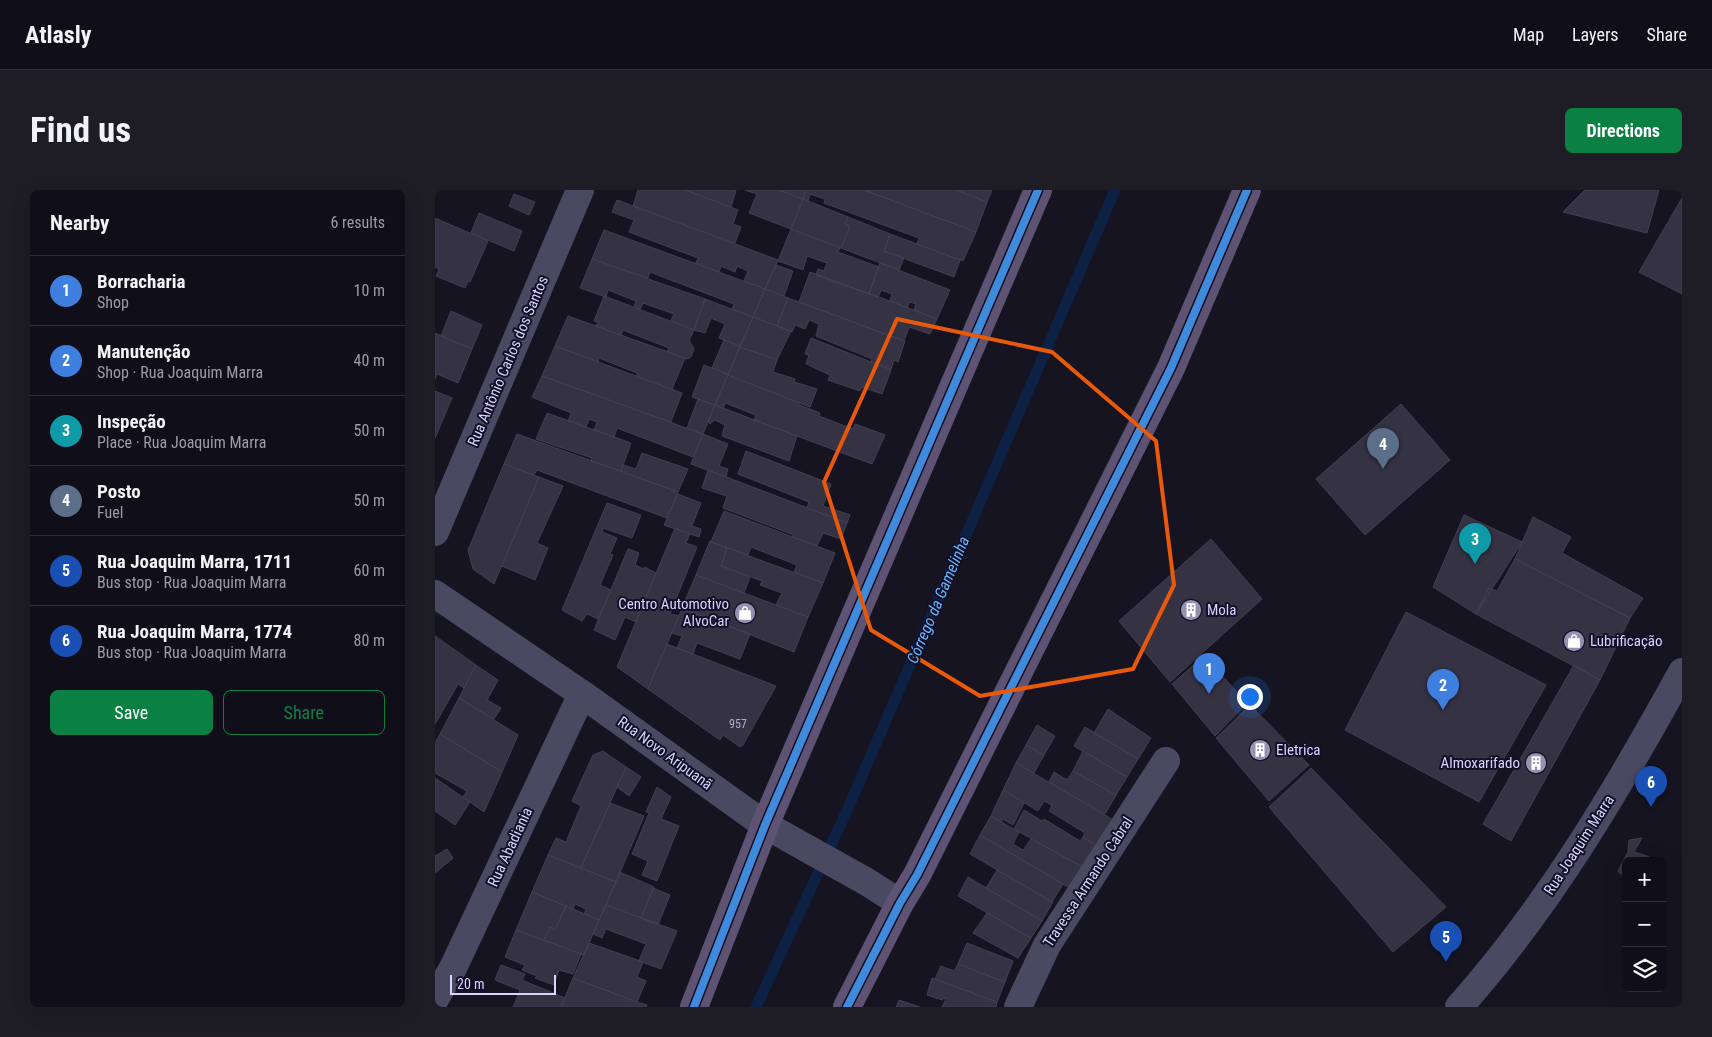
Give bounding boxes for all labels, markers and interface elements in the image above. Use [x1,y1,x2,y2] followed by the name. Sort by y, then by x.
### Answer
[25,21,91,49] text: Atlasly
[1513,24,1544,45] text: Map
[1572,24,1619,45] text: Layers
[1647,24,1687,45] text: Share
[1565,108,1682,153] button: Directions
[30,110,131,151] text: Find us
[50,211,109,235] text: Nearby
[330,213,385,232] text: 6 results
[97,270,185,293] text: Borracharia
[464,273,552,449] street label: Rua Antônio Carlos dos Santos
[62,281,70,300] text: 1
[353,281,385,300] text: 10 m
[97,293,129,312] text: Shop
[97,340,190,363] text: Manutenção
[62,351,70,370] text: 2
[353,351,385,370] text: 40 m
[97,363,263,382] text: Shop · Rua Joaquim Marra
[97,410,166,433] text: Inspeção
[62,421,70,440] text: 3
[353,421,385,440] text: 50 m
[1367,428,1399,469] pin: 4
[97,433,266,452] text: Place · Rua Joaquim Marra
[97,480,141,503] text: Posto
[62,491,70,510] text: 4
[353,491,385,510] text: 50 m
[97,503,123,522] text: Fuel
[1459,523,1491,564] pin: 3
[903,534,973,666] water label: Córrego da Gamelinha
[97,550,292,573] text: Rua Joaquim Marra, 1711
[62,561,70,580] text: 5
[353,561,385,580] text: 60 m
[97,573,286,592] text: Bus stop · Rua Joaquim Marra
[618,595,729,630] place label: Centro Automotivo AlvoCar
[1179,598,1203,622] building icon: Mola
[733,601,757,625] shop icon: Centro Automotivo AlvoCar
[1207,601,1237,619] place label: Mola
[97,620,292,643] text: Rua Joaquim Marra, 1774
[1562,629,1586,653] shop icon: Lubrificação
[62,631,70,650] text: 6
[353,631,385,650] text: 80 m
[1590,632,1663,650] place label: Lubrificação
[97,643,286,662] text: Bus stop · Rua Joaquim Marra
[1193,653,1225,694] pin: 1
[1427,669,1459,710] pin: 2
[1237,684,1263,710] your location
[50,690,213,735] button: Save
[223,690,385,735] button: Share
[614,713,716,793] street label: Rua Novo Aripuanã
[729,717,747,731] house number: 957
[1248,738,1272,762] building icon: Eletrica
[1276,741,1321,759] place label: Eletrica
[1524,751,1548,775] building icon: Almoxarifado
[1441,754,1520,772] place label: Almoxarifado
[1635,766,1667,807] pin: 6
[1540,792,1618,898] street label: Rua Joaquim Marra
[484,805,536,889] street label: Rua Abadiania
[1039,814,1137,950] street label: Travessa Armando Cabral
[1622,857,1667,992] map controls
[1622,857,1667,902] button: +
[1622,902,1667,947] button: −
[1430,921,1462,962] pin: 5
[1622,947,1667,992] button: layers
[450,972,556,995] scale bar
[457,976,485,992] text: 20 m

